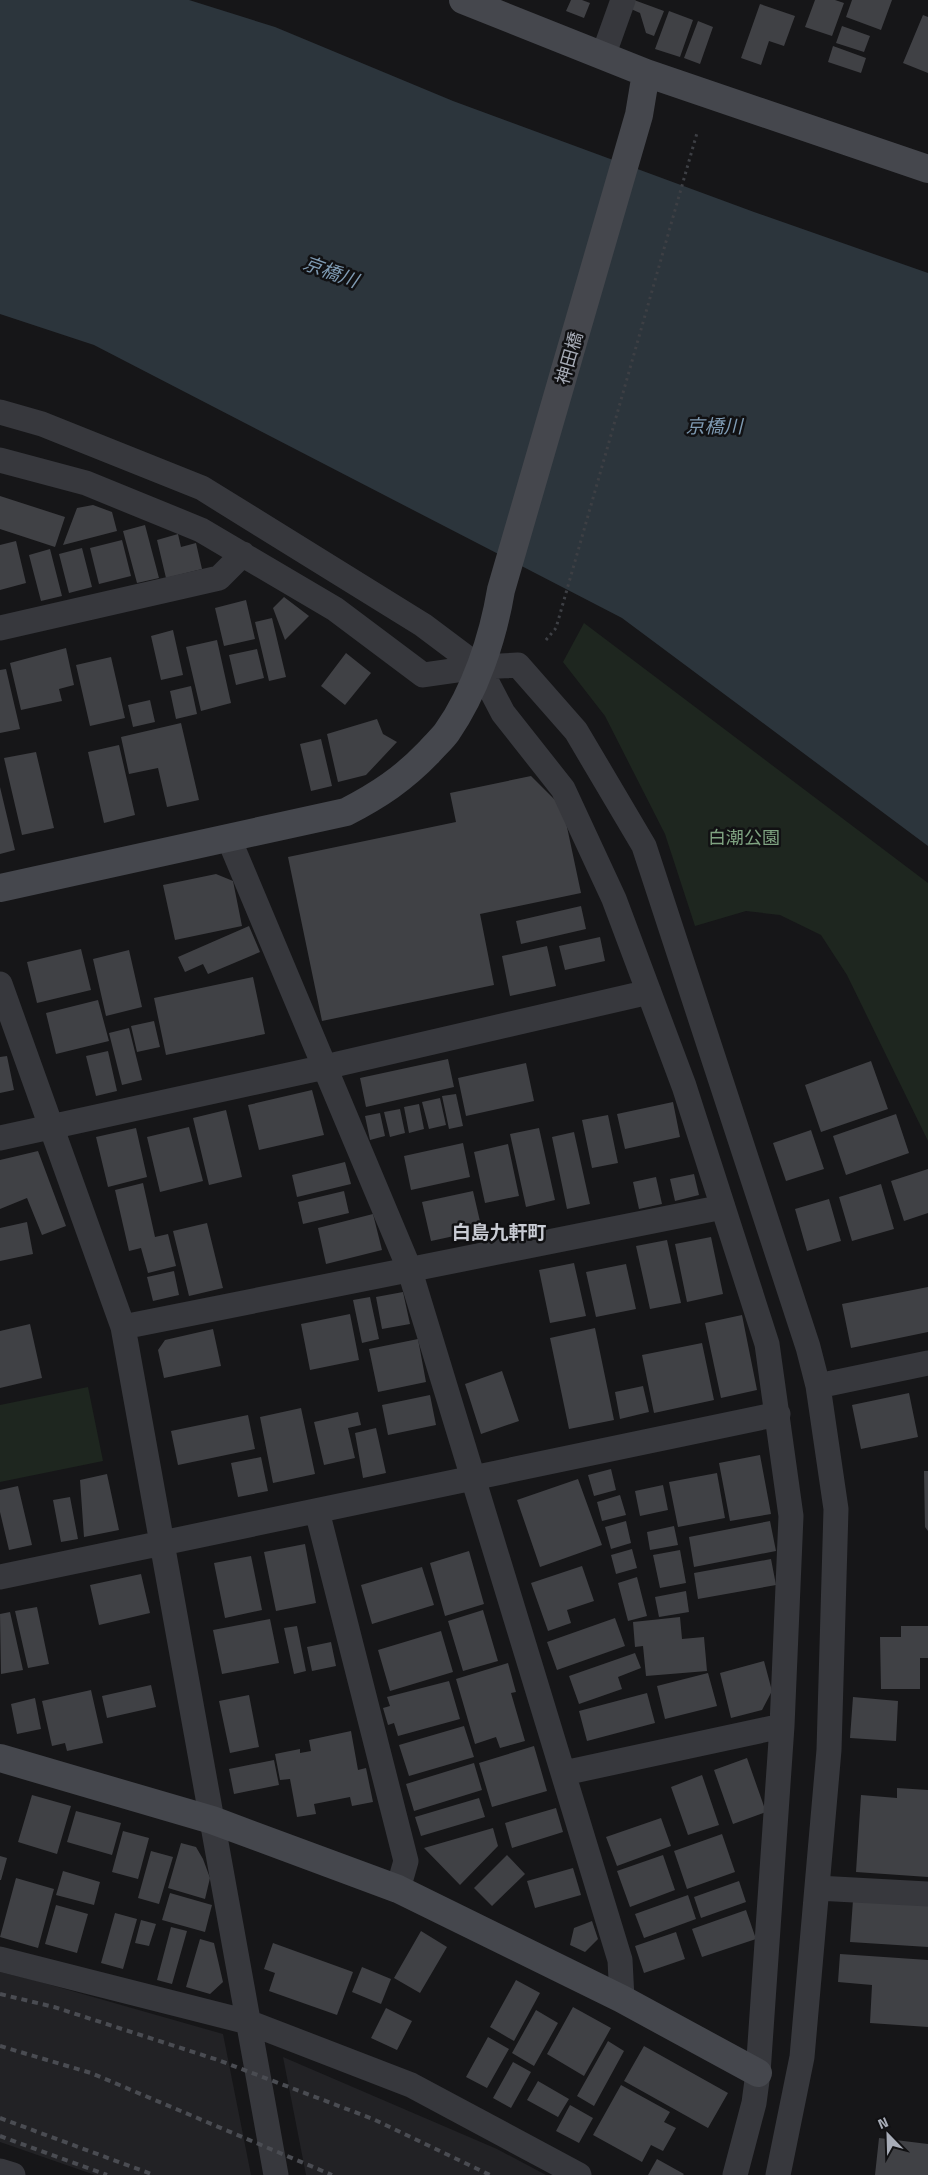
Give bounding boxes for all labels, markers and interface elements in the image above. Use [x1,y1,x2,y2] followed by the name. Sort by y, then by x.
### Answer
[299,248,365,295] water label: 京橋川
[549,328,589,388] street label: 神田橋
[685,411,744,440] water label: 京橋川
[708,824,780,851] park label: 白潮公園
[451,1217,547,1246] district label: 白島九軒町
[863,2110,913,2160] north arrow
[874,2111,891,2134] text: N

